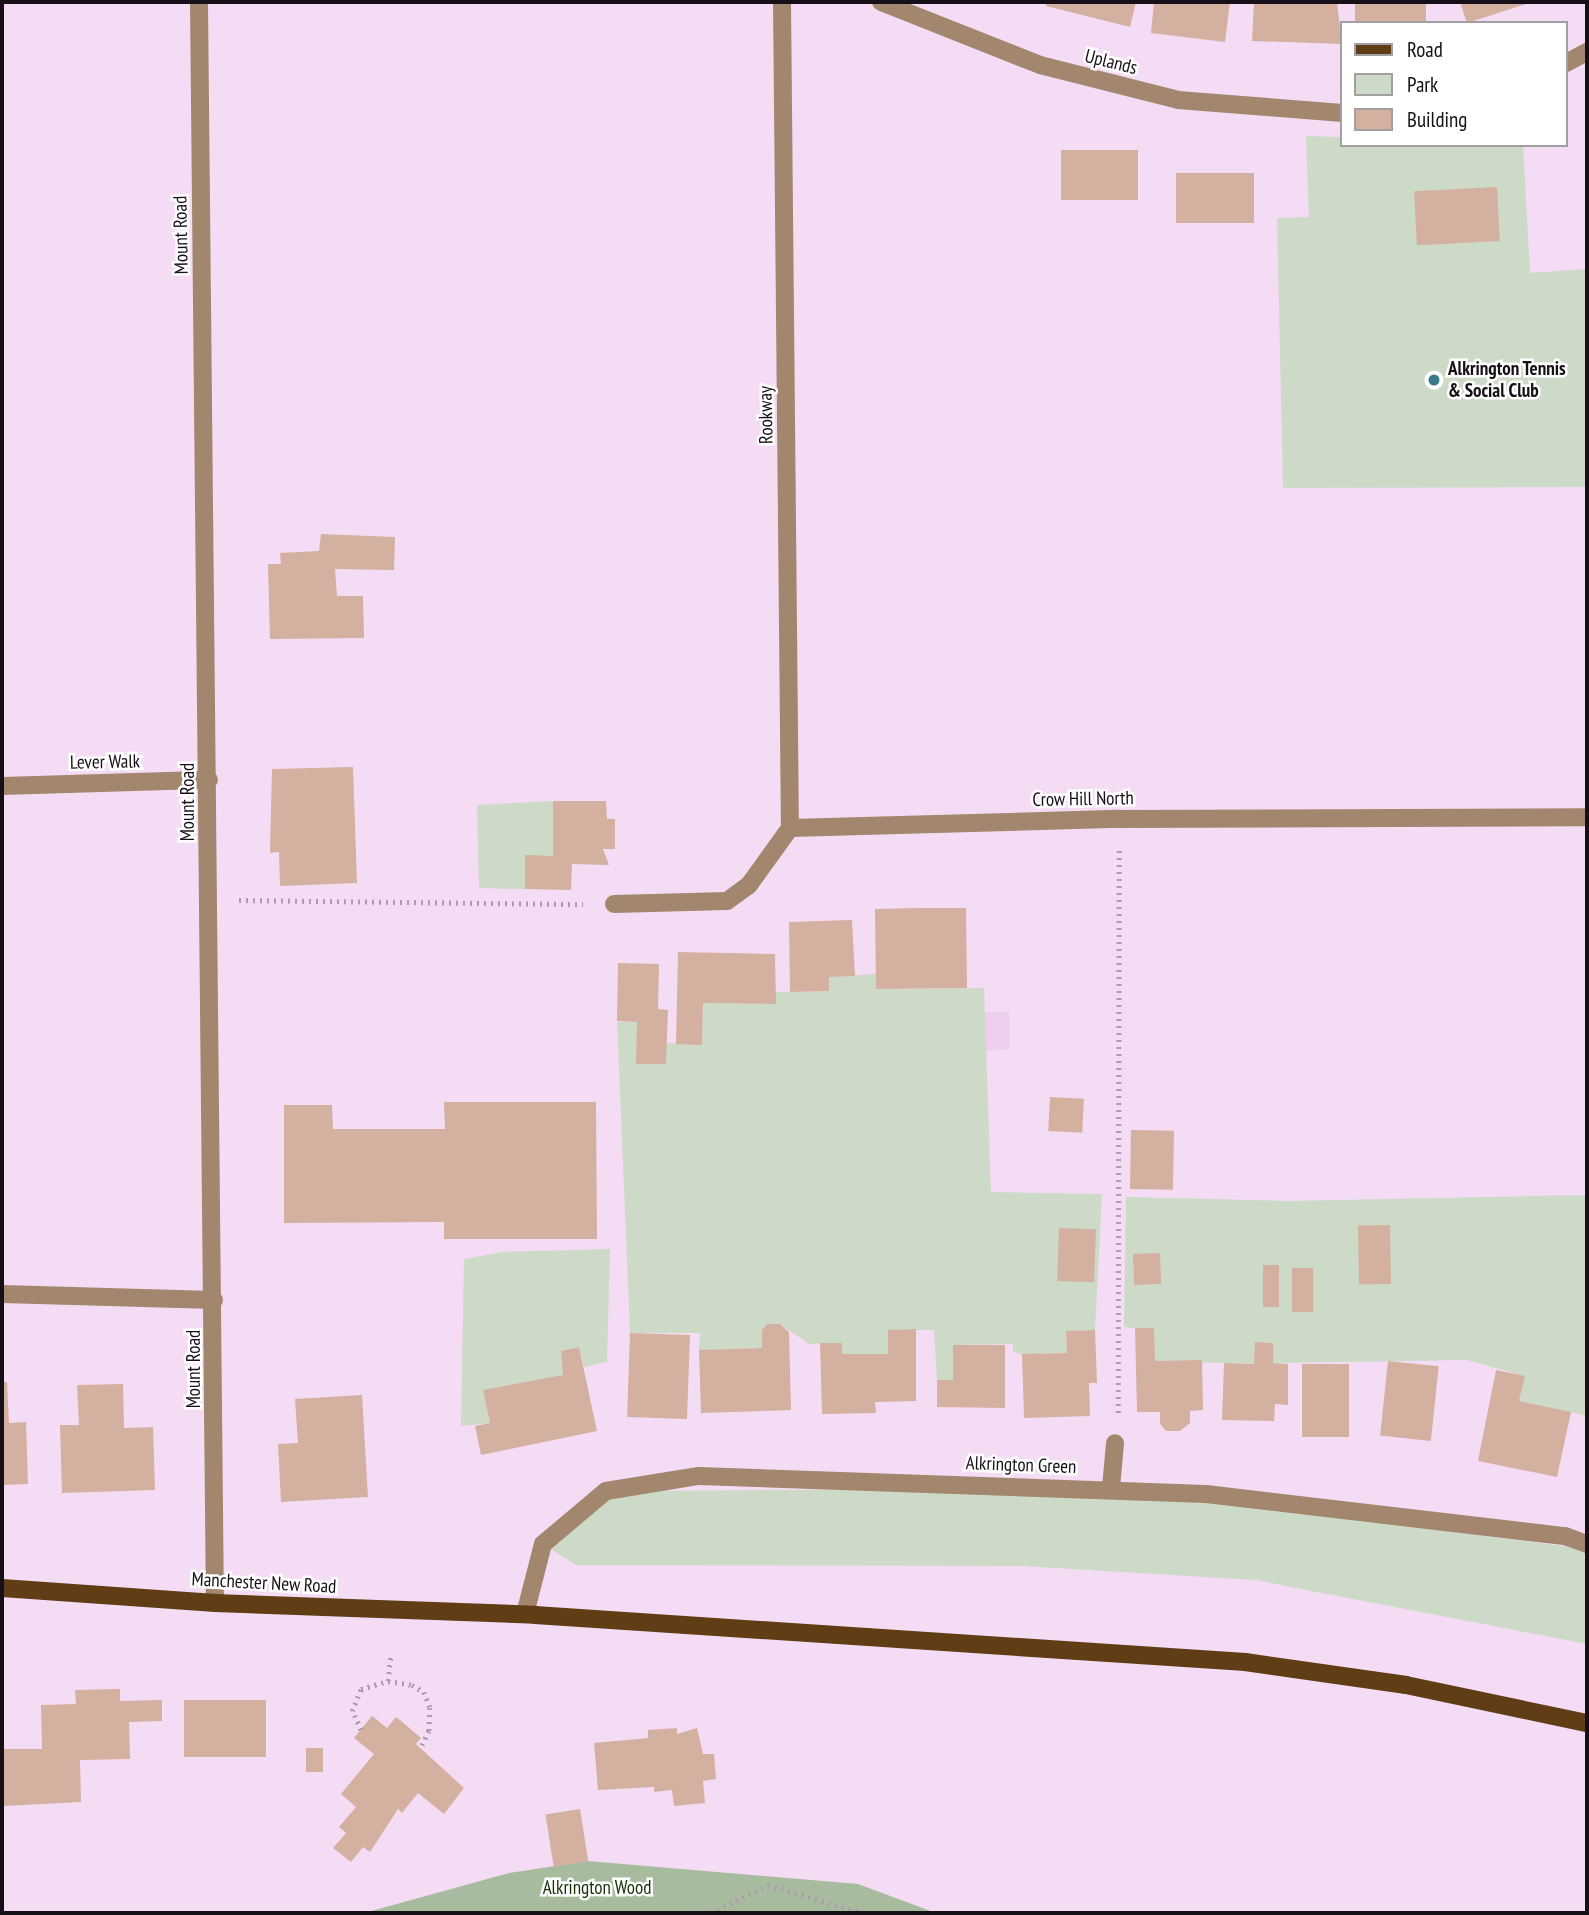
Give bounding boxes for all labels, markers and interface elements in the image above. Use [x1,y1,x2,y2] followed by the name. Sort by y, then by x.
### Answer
[1340,21,1568,147] legend
[1407,36,1443,63] text: Road
[1082,45,1140,79] street label: Uplands
[1407,71,1438,98] text: Park
[1407,106,1467,133] text: Building
[169,196,193,274] street label: Mount Road
[1448,358,1566,402] place label: Alkrington Tennis & Social Club
[1426,372,1442,388] marker: Alkrington Tennis & Social Club
[754,386,778,444] street label: Rookway
[70,750,140,774] street label: Lever Walk
[177,763,199,841] street label: Mount Road
[1032,787,1134,811] street label: Crow Hill North
[183,1330,205,1408] street label: Mount Road
[965,1452,1077,1478] street label: Alkrington Green
[191,1568,337,1598] street label: Manchester New Road
[542,1877,652,1899] park label: Alkrington Wood

